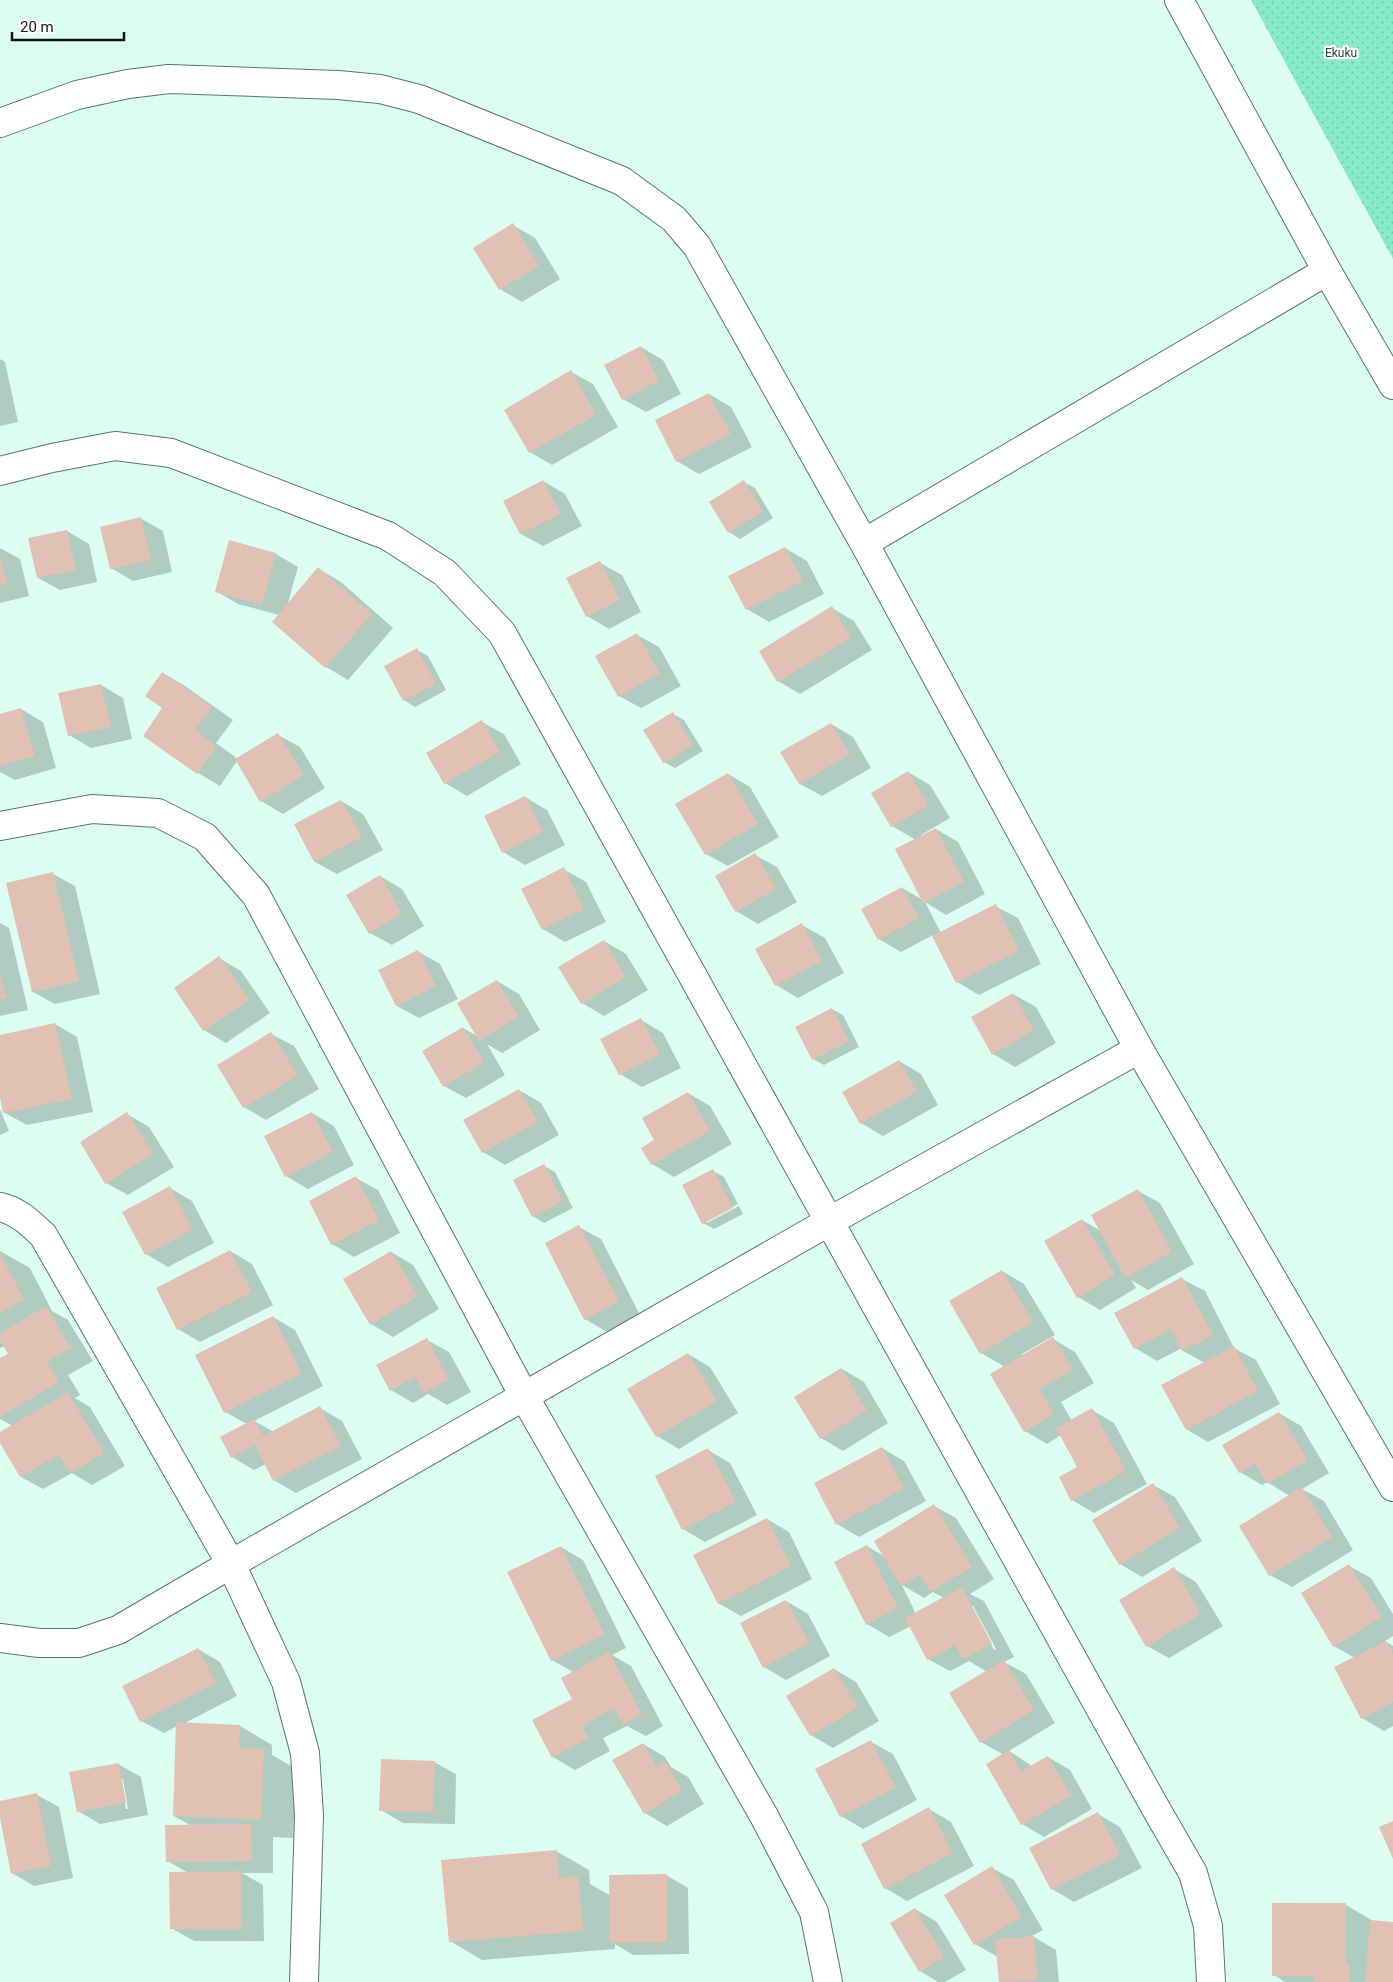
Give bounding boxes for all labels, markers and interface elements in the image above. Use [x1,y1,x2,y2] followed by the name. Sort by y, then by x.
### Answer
[12,10,125,42] scale bar
[20,18,54,36] text: 20 m
[1325,46,1357,60] park label: Ekuku

